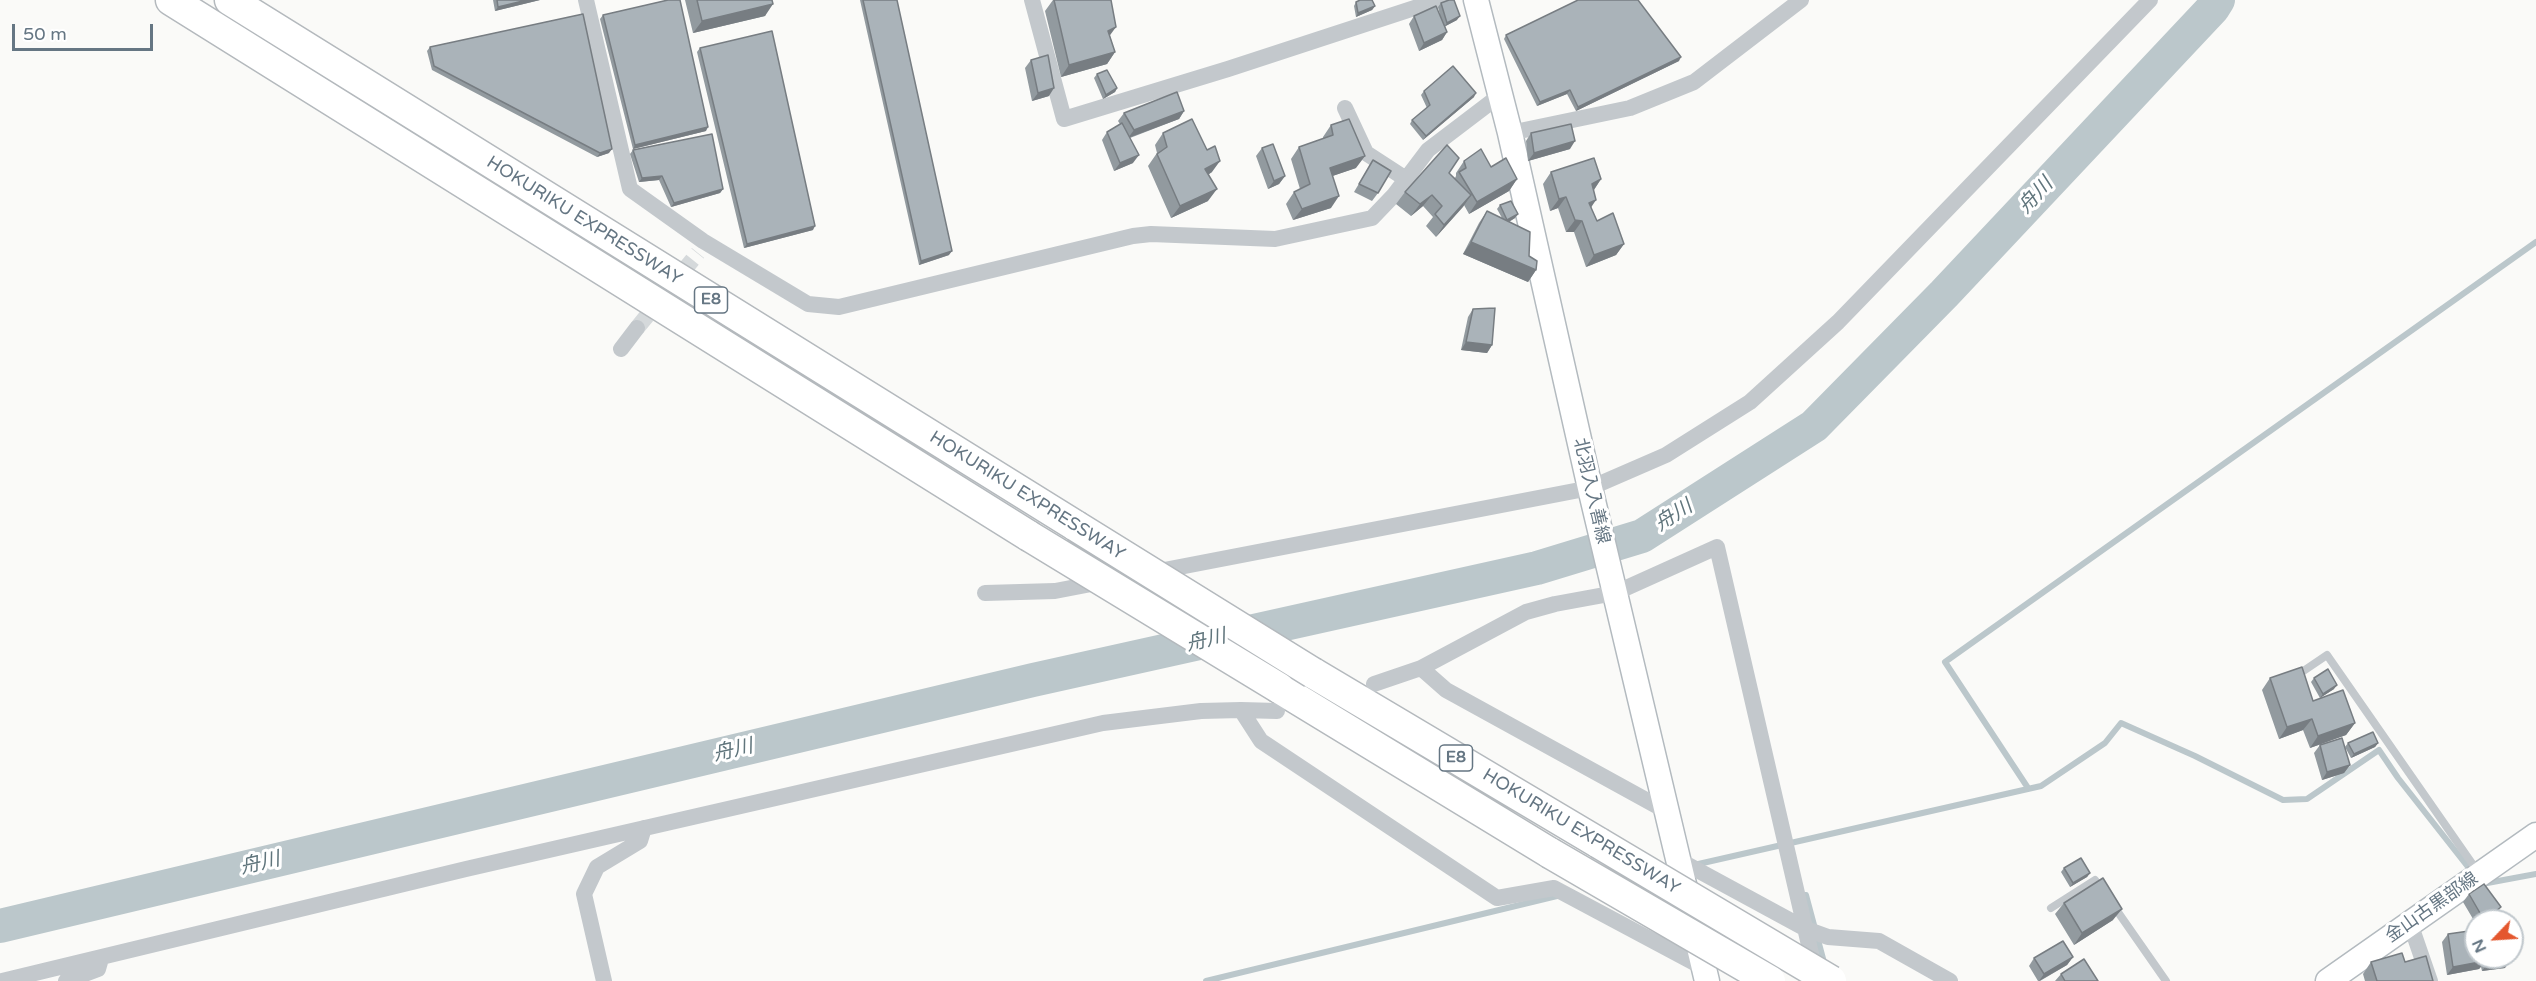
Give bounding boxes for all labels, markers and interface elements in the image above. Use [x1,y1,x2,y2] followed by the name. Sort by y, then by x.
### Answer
[15,12,156,50] scale bar
[23,23,67,45] text: 50 m
[482,152,686,290] street label: HOKURIKU EXPRESSWAY
[2014,173,2058,219] water label: 舟川
[694,287,728,313] road number: E8
[925,427,1129,565] street label: HOKURIKU EXPRESSWAY
[1568,436,1614,546] street label: 北羽入入善線
[1651,495,1697,537] water label: 舟川
[1184,625,1228,657] water label: 舟川
[711,735,755,767] water label: 舟川
[1440,745,1472,771] road number: E8
[1478,764,1684,900] street label: HOKURIKU EXPRESSWAY
[238,848,282,880] water label: 舟川
[2382,868,2482,948] street label: 金山古黒部線
[2464,909,2524,969] north arrow
[2468,936,2491,956] text: N

